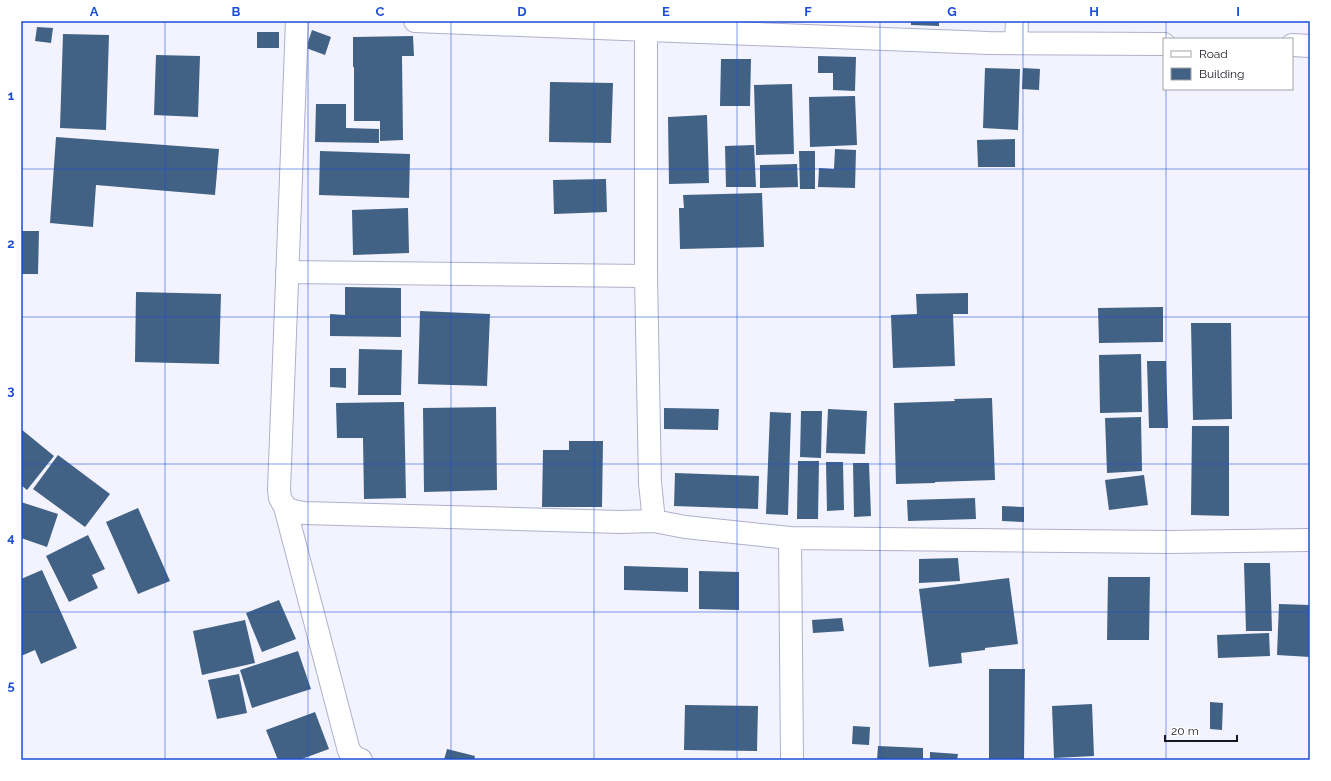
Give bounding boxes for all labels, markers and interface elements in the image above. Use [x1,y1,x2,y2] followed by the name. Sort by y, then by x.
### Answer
[90,4,99,19] text: A
[232,4,241,19] text: B
[376,4,385,19] text: C
[517,4,527,19] text: D
[662,4,670,19] text: E
[804,4,812,19] text: F
[947,4,957,19] text: G
[1089,4,1099,19] text: H
[1236,4,1240,19] text: I
[1163,38,1293,90] legend
[1199,47,1228,61] text: Road
[1199,67,1245,81] text: Building
[8,88,15,103] text: 1
[7,236,15,251] text: 2
[7,383,15,398] text: 3
[7,530,15,545] text: 4
[7,678,15,693] text: 5
[1165,717,1237,743] scale bar
[1171,724,1199,738] text: 20 m

